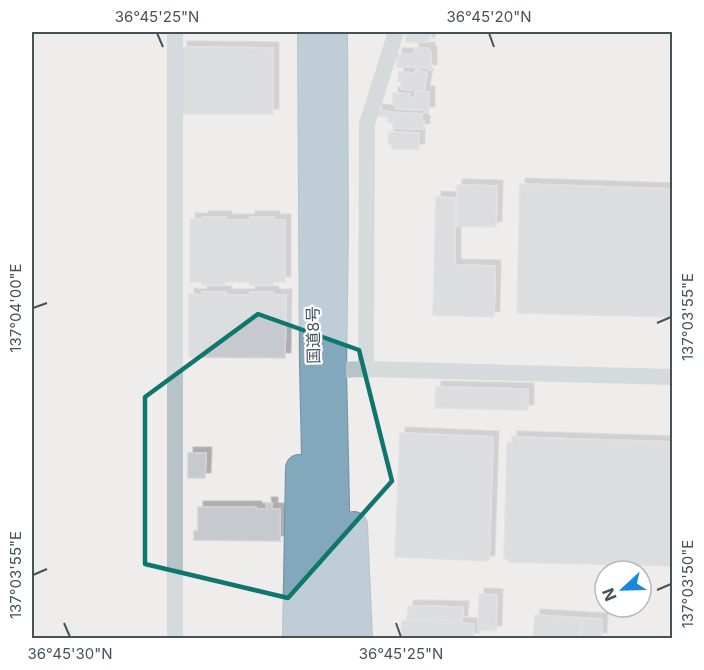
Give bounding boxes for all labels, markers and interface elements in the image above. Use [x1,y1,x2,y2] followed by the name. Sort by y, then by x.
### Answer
[115,7,199,26] text: 36°45'25"N
[447,7,531,26] text: 36°45'20"N
[6,263,25,353] text: 137°04'00"E
[678,273,697,361] text: 137°03'55"E
[302,306,324,364] street label: 国道8号
[6,531,25,619] text: 137°03'55"E
[678,540,697,628] text: 137°03'50"E
[593,559,653,619] north arrow
[598,585,621,604] text: N
[27,644,113,663] text: 36°45'30"N
[359,644,443,663] text: 36°45'25"N

